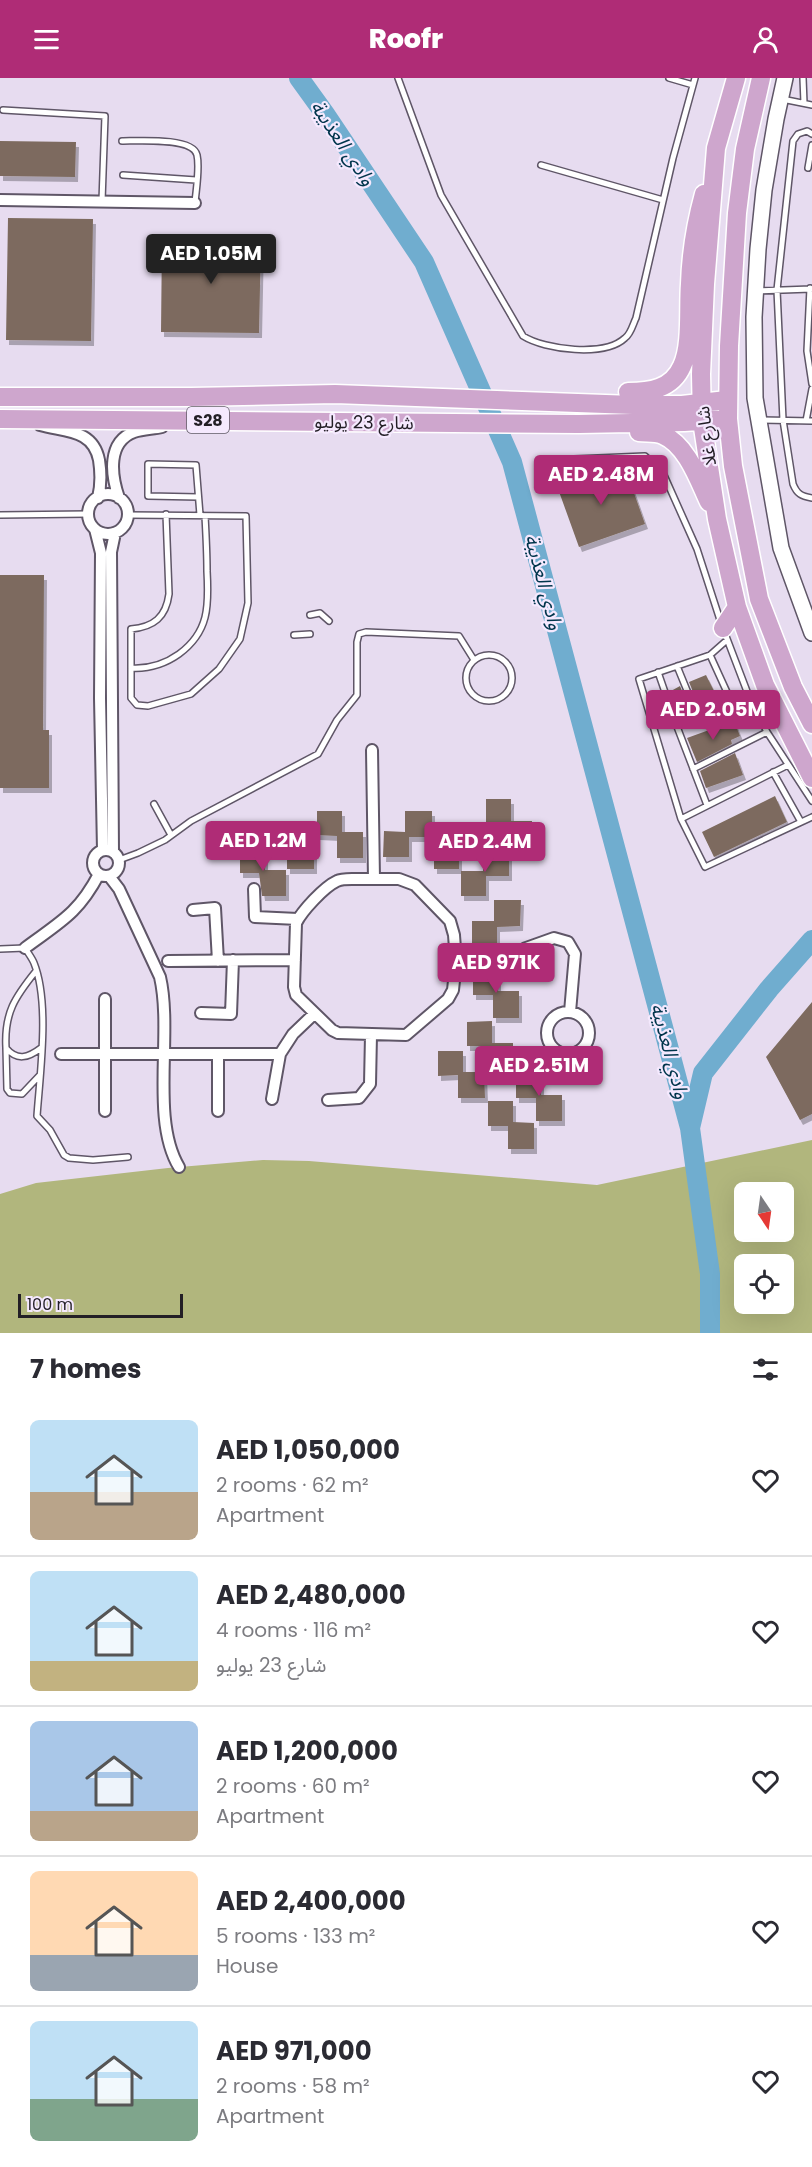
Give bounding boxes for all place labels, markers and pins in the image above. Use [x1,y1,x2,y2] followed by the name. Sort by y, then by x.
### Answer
[142,234,280,285] pin: AED 1.05M
[532,455,670,506] pin: AED 2.48M
[644,690,782,741] pin: AED 2.05M
[201,821,325,872] pin: AED 1.2M
[423,822,547,873] pin: AED 2.4M
[434,943,558,994] pin: AED 971K
[470,1046,608,1097] pin: AED 2.51M

